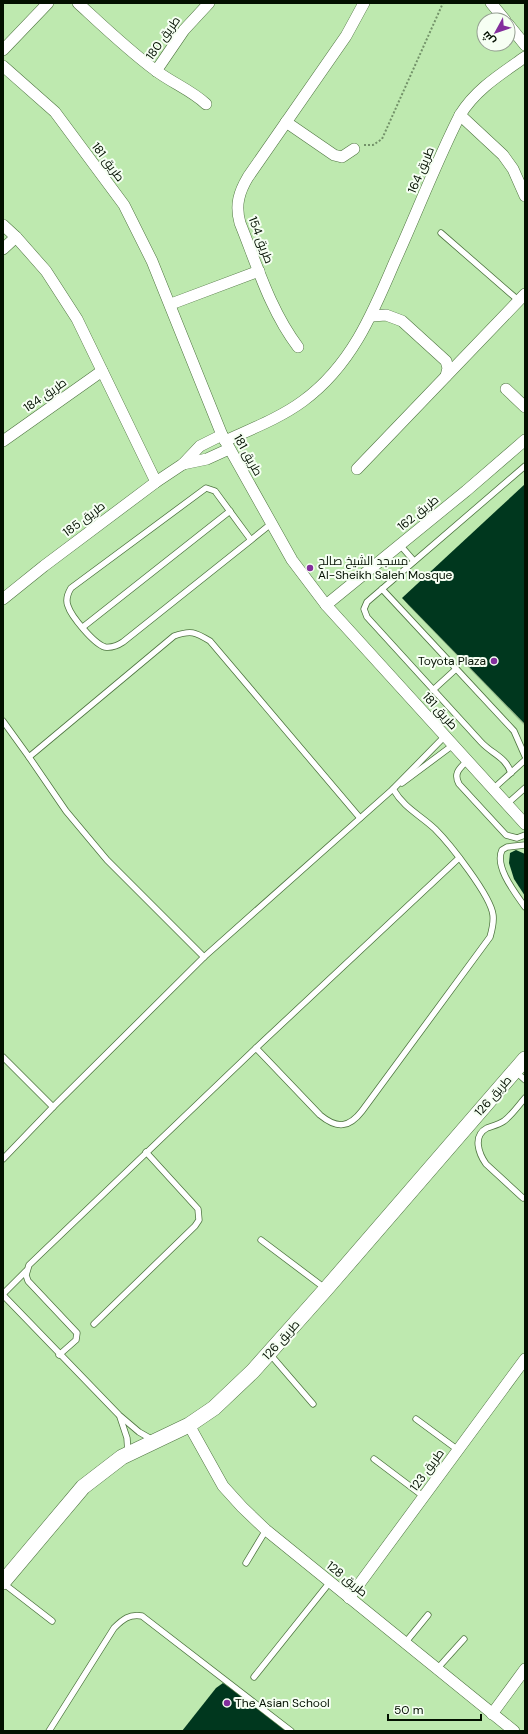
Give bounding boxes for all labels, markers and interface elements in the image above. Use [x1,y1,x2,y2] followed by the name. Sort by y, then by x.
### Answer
[476,12,516,52] north arrow
[142,13,184,63] street label: طريق 180
[478,29,498,48] text: ش
[88,139,128,185] street label: طريق 181
[404,144,438,196] street label: طريق 164
[245,214,277,266] street label: طريق 154
[20,374,70,416] street label: طريق 184
[230,431,266,479] street label: طريق 181
[394,491,442,534] street label: طريق 162
[60,498,108,540] street label: طريق 185
[318,553,453,583] place label: مسجد الشيخ صالح Al-Sheikh Saleh Mosque
[305,563,315,573] marker: مسجد الشيخ صالح Al-Sheikh Saleh Mosque
[418,653,486,669] place label: Toyota Plaza
[489,656,499,666] marker: Toyota Plaza
[419,689,461,733] street label: طريق 181
[471,1072,515,1120] street label: طريق 126
[259,1316,303,1363] street label: طريق 126
[406,1446,448,1494] street label: طريق 123
[323,1558,371,1600] street label: طريق 128
[235,1695,330,1711] place label: The Asian School
[388,1696,481,1722] scale bar
[222,1698,232,1708] marker: The Asian School
[394,1702,423,1718] text: 50 m

